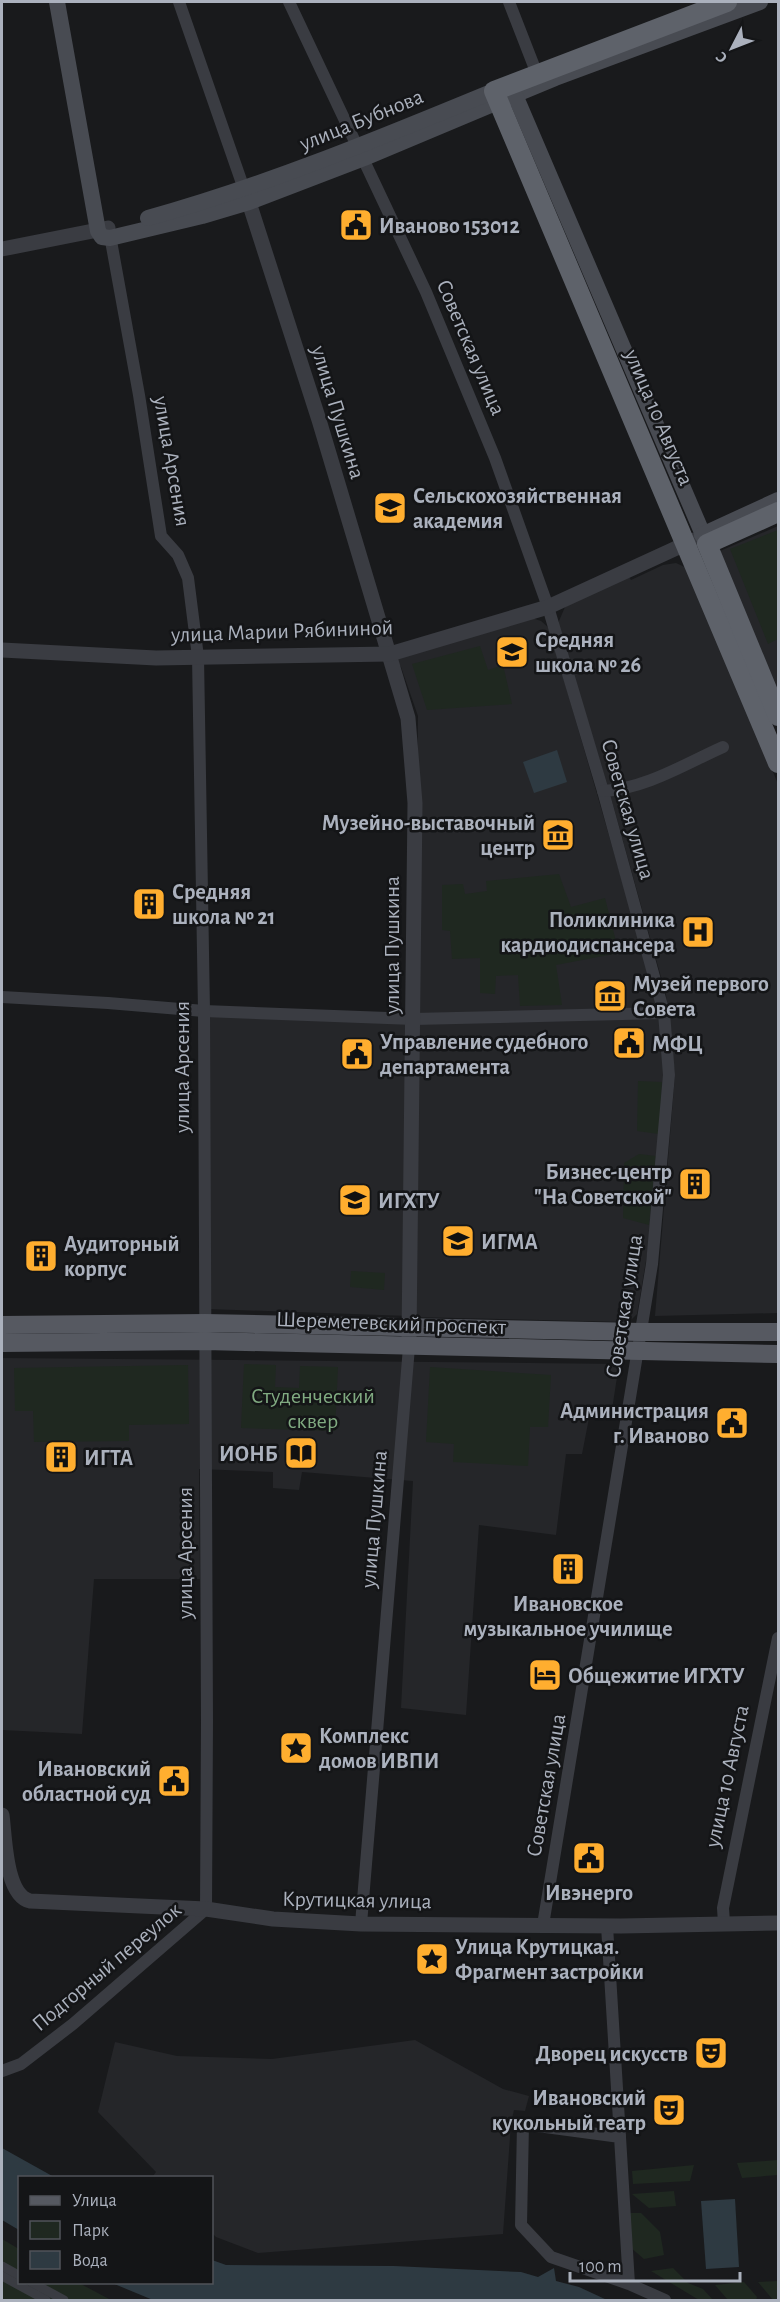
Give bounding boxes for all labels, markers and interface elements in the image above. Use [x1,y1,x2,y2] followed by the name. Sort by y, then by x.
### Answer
[702,18,762,78] north arrow
[713,49,731,66] text: С
[296,85,426,155] street label: улица Бубнова
[338,207,374,243] public building icon: Иваново 153012
[379,215,520,237] place label: Иваново 153012
[433,276,509,418] street label: Советская улица
[307,342,369,482] street label: улица Пушкина
[620,345,698,488] street label: улица 10 Августа
[150,393,194,528] street label: улица Арсения
[413,485,622,532] place label: Сельскохозяйственная академия
[372,490,408,526] school or university icon: Сельскохозяйственная академия
[170,616,393,646] street label: улица Марии Рябининой
[535,629,641,676] place label: Средняя школа № 26
[494,634,530,670] school or university icon: Средняя школа № 26
[598,737,659,882] street label: Советская улица
[322,812,535,859] place label: Музейно-выставочный центр
[540,817,576,853] museum icon: Музейно-выставочный центр
[381,876,403,1015] street label: улица Пушкина
[172,881,276,928] place label: Средняя школа № 21
[131,886,167,922] building icon: Средняя школа № 21
[500,909,675,956] place label: Поликлиника кардиодиспансера
[680,914,716,950] hospital icon: Поликлиника кардиодиспансера
[633,973,769,1020] place label: Музей первого Совета
[592,978,628,1014] museum icon: Музей первого Совета
[171,1001,193,1134] street label: улица Арсения
[611,1025,647,1061] public building icon: МФЦ
[380,1031,588,1078] place label: Управление судебного департамента
[652,1033,703,1055] place label: МФЦ
[339,1036,375,1072] public building icon: Управление судебного департамента
[534,1161,672,1208] place label: Бизнес-центр "На Советской"
[677,1166,713,1202] building icon: Бизнес-центр "На Советской"
[337,1182,373,1218] school or university icon: ИГХТУ
[378,1190,440,1212] place label: ИГХТУ
[440,1223,476,1259] school or university icon: ИГМА
[481,1231,538,1253] place label: ИГМА
[64,1233,180,1281] place label: Аудиторный корпус
[602,1233,646,1379] street label: Советская улица
[23,1238,59,1274] building icon: Аудиторный корпус
[276,1308,507,1338] street label: Шереметевский проспект
[251,1385,375,1432] park label: Студенческий сквер
[560,1400,709,1447] place label: Администрация г. Иваново
[714,1405,750,1441] public building icon: Администрация г. Иваново
[283,1435,319,1471] library icon: ИОНБ
[43,1439,79,1475] building icon: ИГТА
[219,1443,278,1465] place label: ИОНБ
[84,1447,133,1469] place label: ИГТА
[357,1449,391,1590] street label: улица Пушкина
[174,1487,196,1620] street label: улица Арсения
[550,1551,586,1587] building icon: Ивановское музыкальное училище
[463,1593,673,1641] place label: Ивановское музыкальное училище
[527,1657,563,1693] hotel icon: Общежитие ИГХТУ
[568,1665,745,1687] place label: Общежитие ИГХТУ
[701,1703,753,1850] street label: улица 10 Августа
[523,1712,569,1858] street label: Советская улица
[319,1725,439,1772] place label: Комплекс домов ИВПИ
[278,1730,314,1766] place icon: Комплекс домов ИВПИ
[22,1758,151,1806] place label: Ивановский областной суд
[156,1763,192,1799] public building icon: Ивановский областной суд
[571,1840,607,1876] public building icon: Ивэнерго
[545,1882,633,1904] place label: Ивэнерго
[282,1888,432,1912] street label: Крутицкая улица
[28,1898,185,2035] street label: Подгорный переулок
[455,1936,644,1983] place label: Улица Крутицкая. Фрагмент застройки
[414,1941,450,1977] place icon: Улица Крутицкая. Фрагмент застройки
[693,2035,729,2071] theatre icon: Дворец искусств
[536,2043,688,2066] place label: Дворец искусств
[492,2087,646,2135] place label: Ивановский кукольный театр
[651,2092,687,2128] theatre icon: Ивановский кукольный театр
[18,2176,213,2284] legend
[72,2192,117,2210] text: Улица
[72,2222,110,2240] text: Парк
[570,2245,740,2283] scale bar
[72,2252,108,2270] text: Вода
[579,2258,622,2276] text: 100 m

